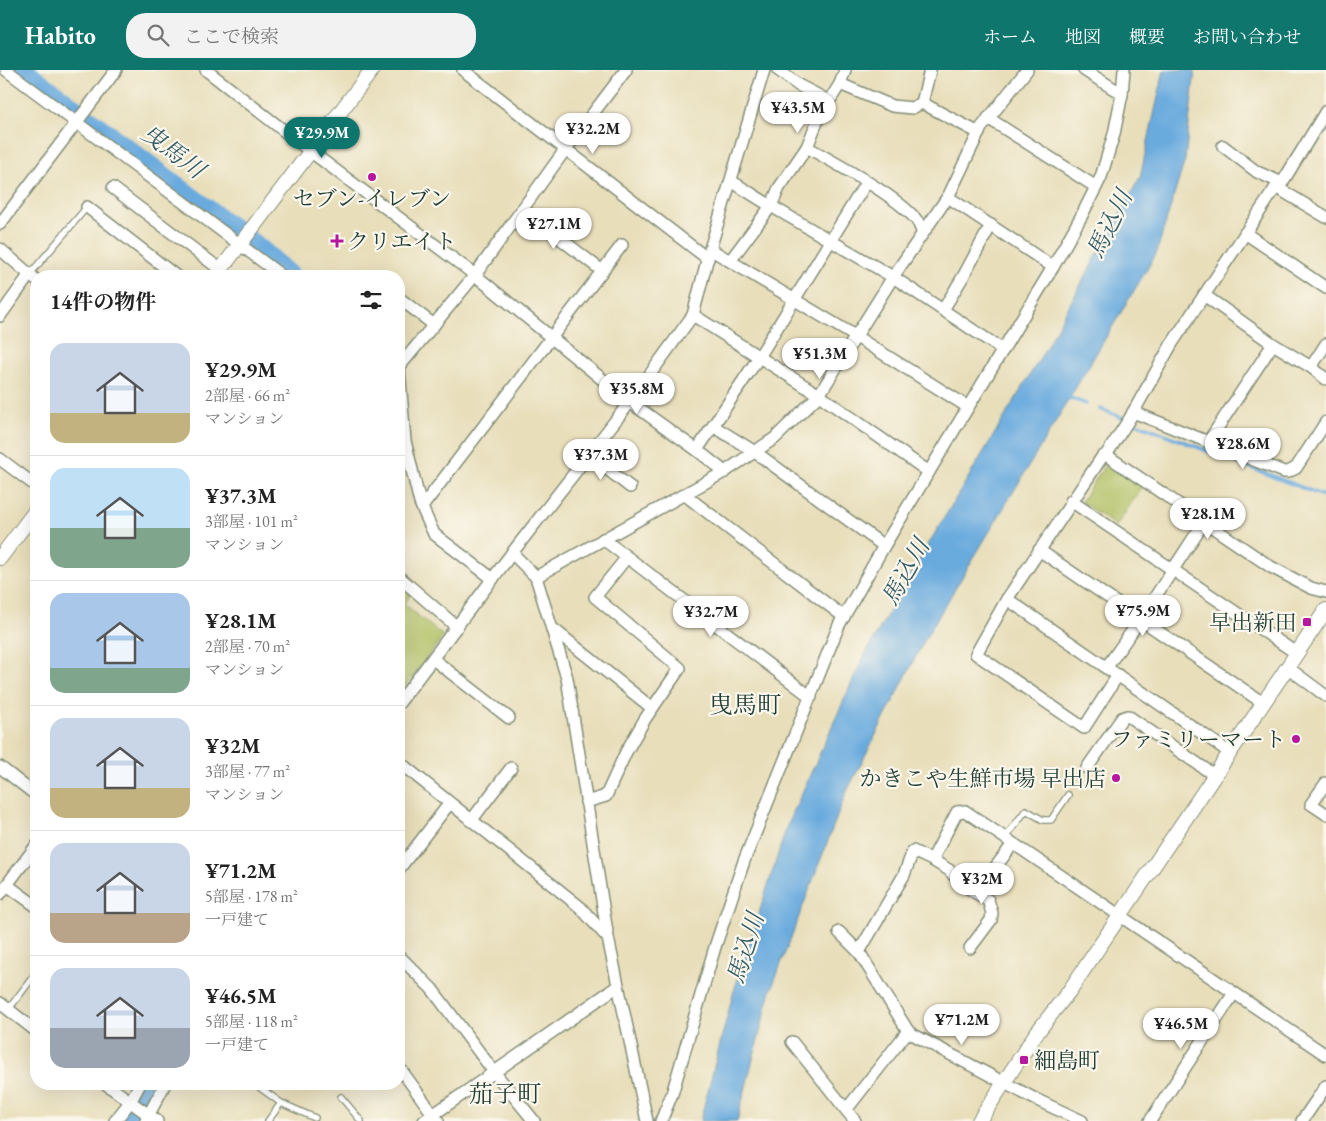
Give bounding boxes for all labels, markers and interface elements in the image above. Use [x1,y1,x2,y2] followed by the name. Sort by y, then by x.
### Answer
[126,13,476,58] search box
[25,20,96,51] text: Habito
[144,21,172,49] icon: search
[184,24,279,49] text: ここで検索
[983,25,1037,48] text: ホーム
[1065,25,1101,48] text: 地図
[1129,25,1165,48] text: 概要
[1193,25,1301,48] text: お問い合わせ
[757,92,839,134] pin: ¥43.5M
[771,97,825,118] text: ¥43.5M
[552,112,634,155] pin: ¥32.2M
[281,116,363,159] pin: ¥29.9M
[135,117,213,187] water label: 曳馬川
[566,118,620,139] text: ¥32.2M
[295,122,349,143] text: ¥29.9M
[366,171,378,183] marker: セブン-イレブン
[1079,182,1140,263] water label: 馬込川
[293,184,451,213] place label: セブン-イレブン
[513,208,595,250] pin: ¥27.1M
[527,213,581,234] text: ¥27.1M
[347,227,457,256] place label: クリエイト
[331,235,343,247] marker: クリエイト
[357,286,385,314] icon: filters
[50,288,156,315] text: 14件の物件
[779,338,861,380] pin: ¥51.3M
[793,343,847,364] text: ¥51.3M
[205,356,276,383] text: ¥29.9M
[90,363,150,423] icon: home
[596,372,678,415] pin: ¥35.8M
[610,378,664,399] text: ¥35.8M
[205,385,290,406] text: 2部屋 · 66 m²
[205,408,284,429] text: マンション
[1202,428,1284,470] pin: ¥28.6M
[1216,433,1270,454] text: ¥28.6M
[560,438,642,481] pin: ¥37.3M
[574,444,628,465] text: ¥37.3M
[205,482,276,509] text: ¥37.3M
[90,488,150,548] icon: home
[1167,498,1249,540] pin: ¥28.1M
[1181,503,1235,524] text: ¥28.1M
[205,511,298,532] text: 3部屋 · 101 m²
[874,530,937,611] water label: 馬込川
[205,534,284,555] text: マンション
[1102,594,1184,637] pin: ¥75.9M
[670,596,752,638] pin: ¥32.7M
[1116,600,1170,621] text: ¥75.9M
[684,601,738,622] text: ¥32.7M
[205,607,276,634] text: ¥28.1M
[1209,608,1297,637] place label: 早出新田
[90,613,150,673] icon: home
[1301,616,1313,628] marker: 早出新田
[205,636,290,657] text: 2部屋 · 70 m²
[205,659,284,680] text: マンション
[709,689,781,720] district label: 曳馬町
[1110,725,1286,754] place label: ファミリーマート
[205,732,260,759] text: ¥32M
[1290,733,1302,745] marker: ファミリーマート
[90,738,150,798] icon: home
[205,761,290,782] text: 3部屋 · 77 m²
[860,764,1106,793] place label: かきこや生鮮市場 早出店
[1110,772,1122,784] marker: かきこや生鮮市場 早出店
[205,784,284,805] text: マンション
[205,857,276,884] text: ¥71.2M
[952,862,1012,905] pin: ¥32M
[90,863,150,923] icon: home
[961,868,1003,889] text: ¥32M
[205,886,298,907] text: 5部屋 · 178 m²
[720,906,771,987] water label: 馬込川
[205,909,269,930] text: 一戸建て
[205,982,276,1009] text: ¥46.5M
[90,988,150,1048] icon: home
[921,1004,1003,1046] pin: ¥71.2M
[1140,1008,1222,1050] pin: ¥46.5M
[935,1009,989,1030] text: ¥71.2M
[205,1011,298,1032] text: 5部屋 · 118 m²
[1154,1013,1208,1034] text: ¥46.5M
[205,1034,269,1055] text: 一戸建て
[1034,1046,1100,1075] place label: 細島町
[1018,1054,1030,1066] marker: 細島町
[469,1078,541,1109] district label: 茄子町

